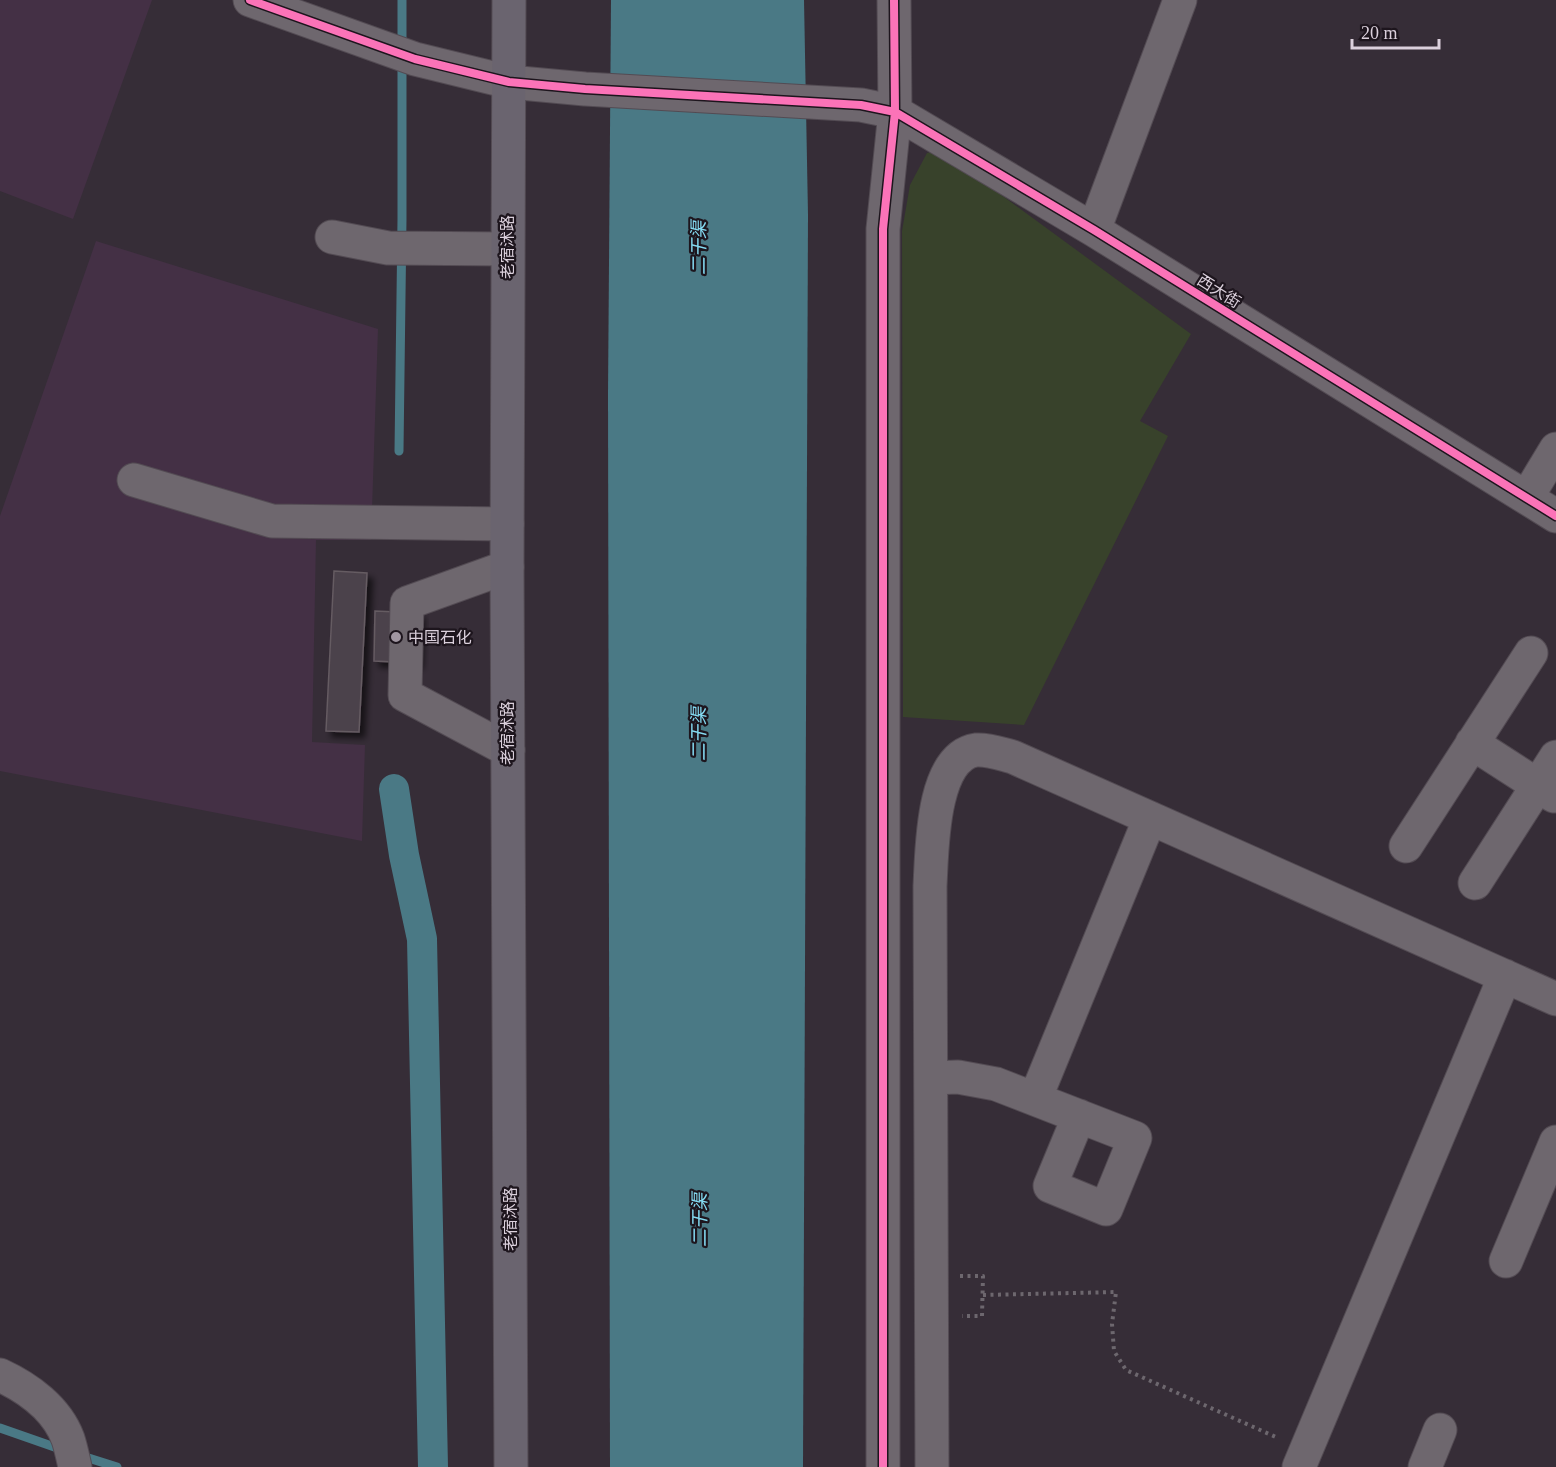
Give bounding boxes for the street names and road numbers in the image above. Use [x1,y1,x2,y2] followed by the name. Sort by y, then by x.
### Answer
[499,215,516,279] street label: 老宿沭路
[1194,271,1244,311] street label: 西大街
[499,701,516,765] street label: 老宿沭路
[502,1187,519,1251] street label: 老宿沭路

